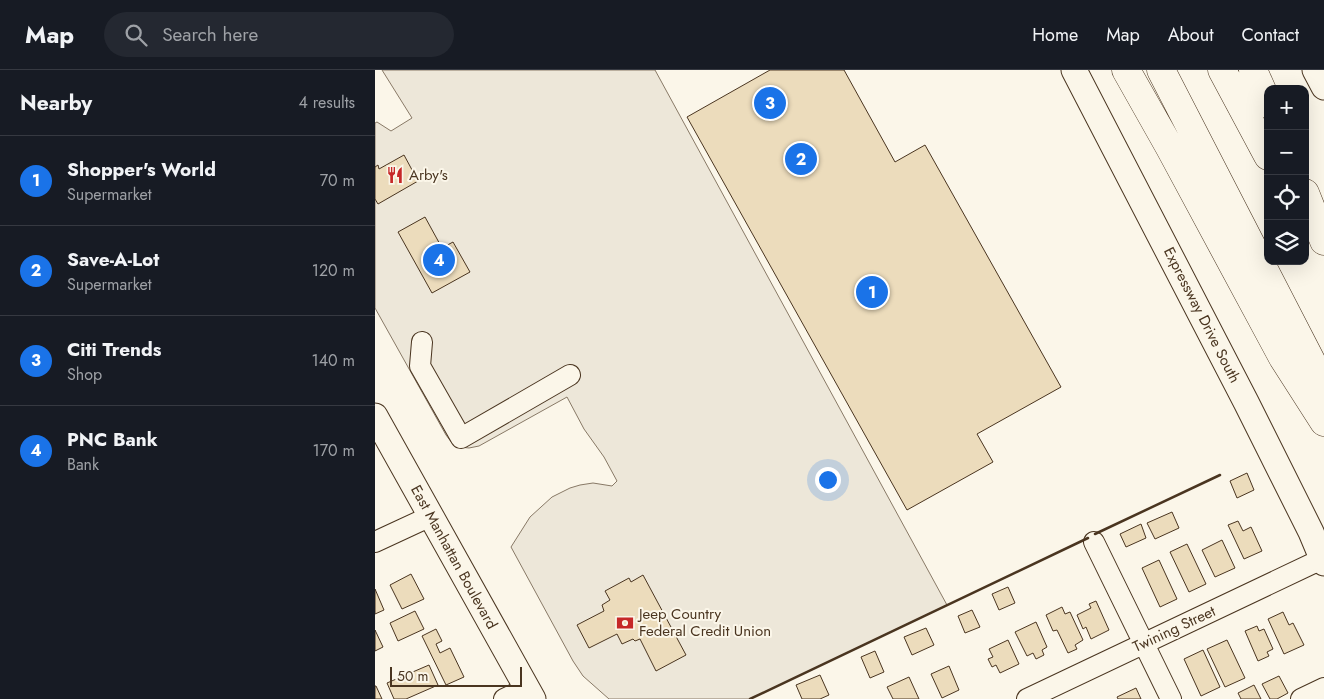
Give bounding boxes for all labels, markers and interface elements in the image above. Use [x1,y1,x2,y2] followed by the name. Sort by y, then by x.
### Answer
[104,12,454,57] search box
[25,17,74,52] text: Map
[122,21,150,49] icon: search
[162,21,258,48] text: Search here
[1032,22,1078,48] text: Home
[1106,22,1140,48] text: Map
[1168,22,1213,48] text: About
[1241,22,1299,48] text: Contact
[754,84,786,122] pin: 3
[1264,85,1309,265] map controls
[1264,85,1309,130] button: +
[20,88,92,118] text: Nearby
[299,91,355,114] text: 4 results
[1264,130,1309,175] button: −
[785,140,817,178] pin: 2
[67,156,216,183] text: Shopper's World
[409,164,448,186] place label: Arby's
[385,165,405,185] restaurant icon: Arby's
[32,169,40,192] text: 1
[320,169,355,192] text: 70 m
[1264,175,1309,220] button: locate
[67,183,152,206] text: Supermarket
[1264,220,1309,265] button: layers
[423,241,455,279] pin: 4
[1158,243,1246,387] street label: Expressway Drive South
[67,246,159,273] text: Save-A-Lot
[31,259,41,282] text: 2
[312,259,355,282] text: 120 m
[67,273,152,296] text: Supermarket
[856,273,888,311] pin: 1
[67,336,161,363] text: Citi Trends
[31,349,41,372] text: 3
[312,349,355,372] text: 140 m
[67,363,102,386] text: Shop
[67,426,158,453] text: PNC Bank
[30,439,42,462] text: 4
[313,439,355,462] text: 170 m
[67,453,99,476] text: Bank
[815,467,841,493] your location
[405,481,503,633] street label: East Manhattan Boulevard
[1129,600,1219,658] street label: Twining Street
[637,603,771,642] place label: Jeep Country Federal Credit Union
[615,613,635,633] bank icon: Jeep Country Federal Credit Union
[390,664,523,687] scale bar
[397,666,428,686] text: 50 m

